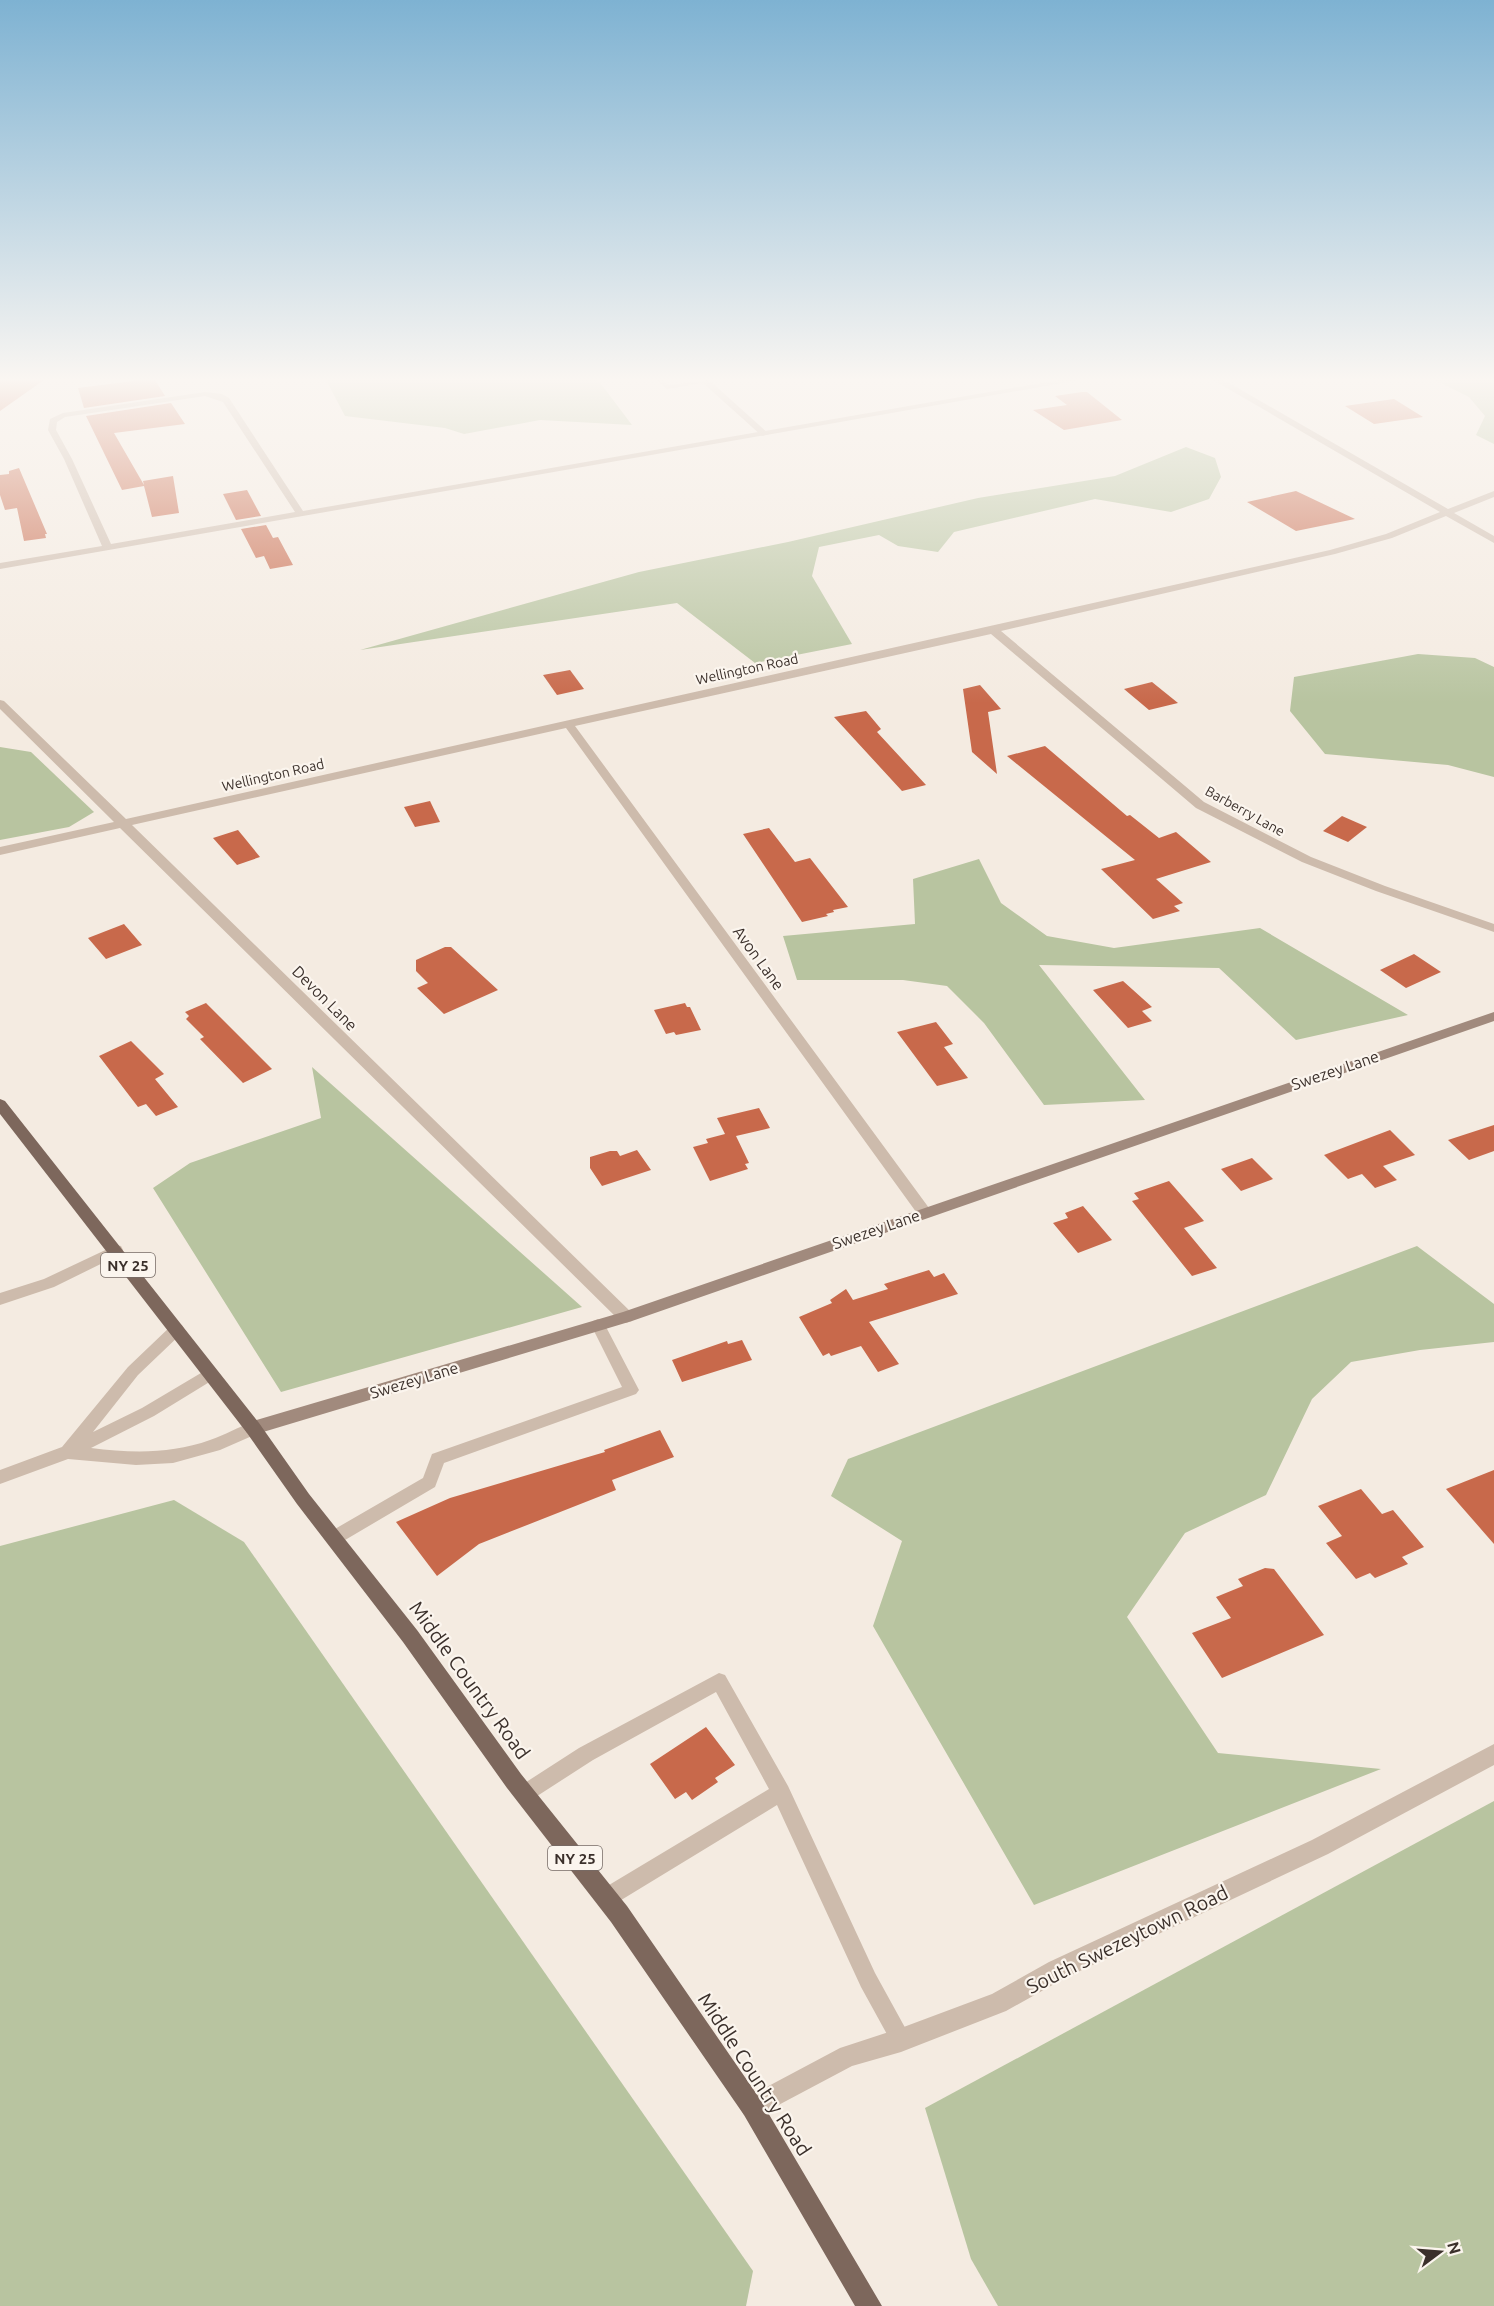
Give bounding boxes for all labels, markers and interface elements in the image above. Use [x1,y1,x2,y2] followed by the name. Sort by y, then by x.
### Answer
[694,650,800,688] street label: Wellington Road
[220,755,326,795] street label: Wellington Road
[1203,783,1287,839] street label: Barberry Lane
[730,923,788,993] street label: Avon Lane
[289,962,361,1034] street label: Devon Lane
[1289,1047,1381,1093] street label: Swezey Lane
[830,1206,922,1252] street label: Swezey Lane
[101,1253,155,1277] road number: NY 25
[368,1358,460,1402] street label: Swezey Lane
[405,1597,535,1763] street label: Middle Country Road
[548,1846,602,1870] road number: NY 25
[1023,1880,1231,1998] street label: South Swezeytown Road
[694,1988,816,2160] street label: Middle Country Road
[1410,2222,1470,2282] north arrow
[1444,2240,1465,2256] text: N

